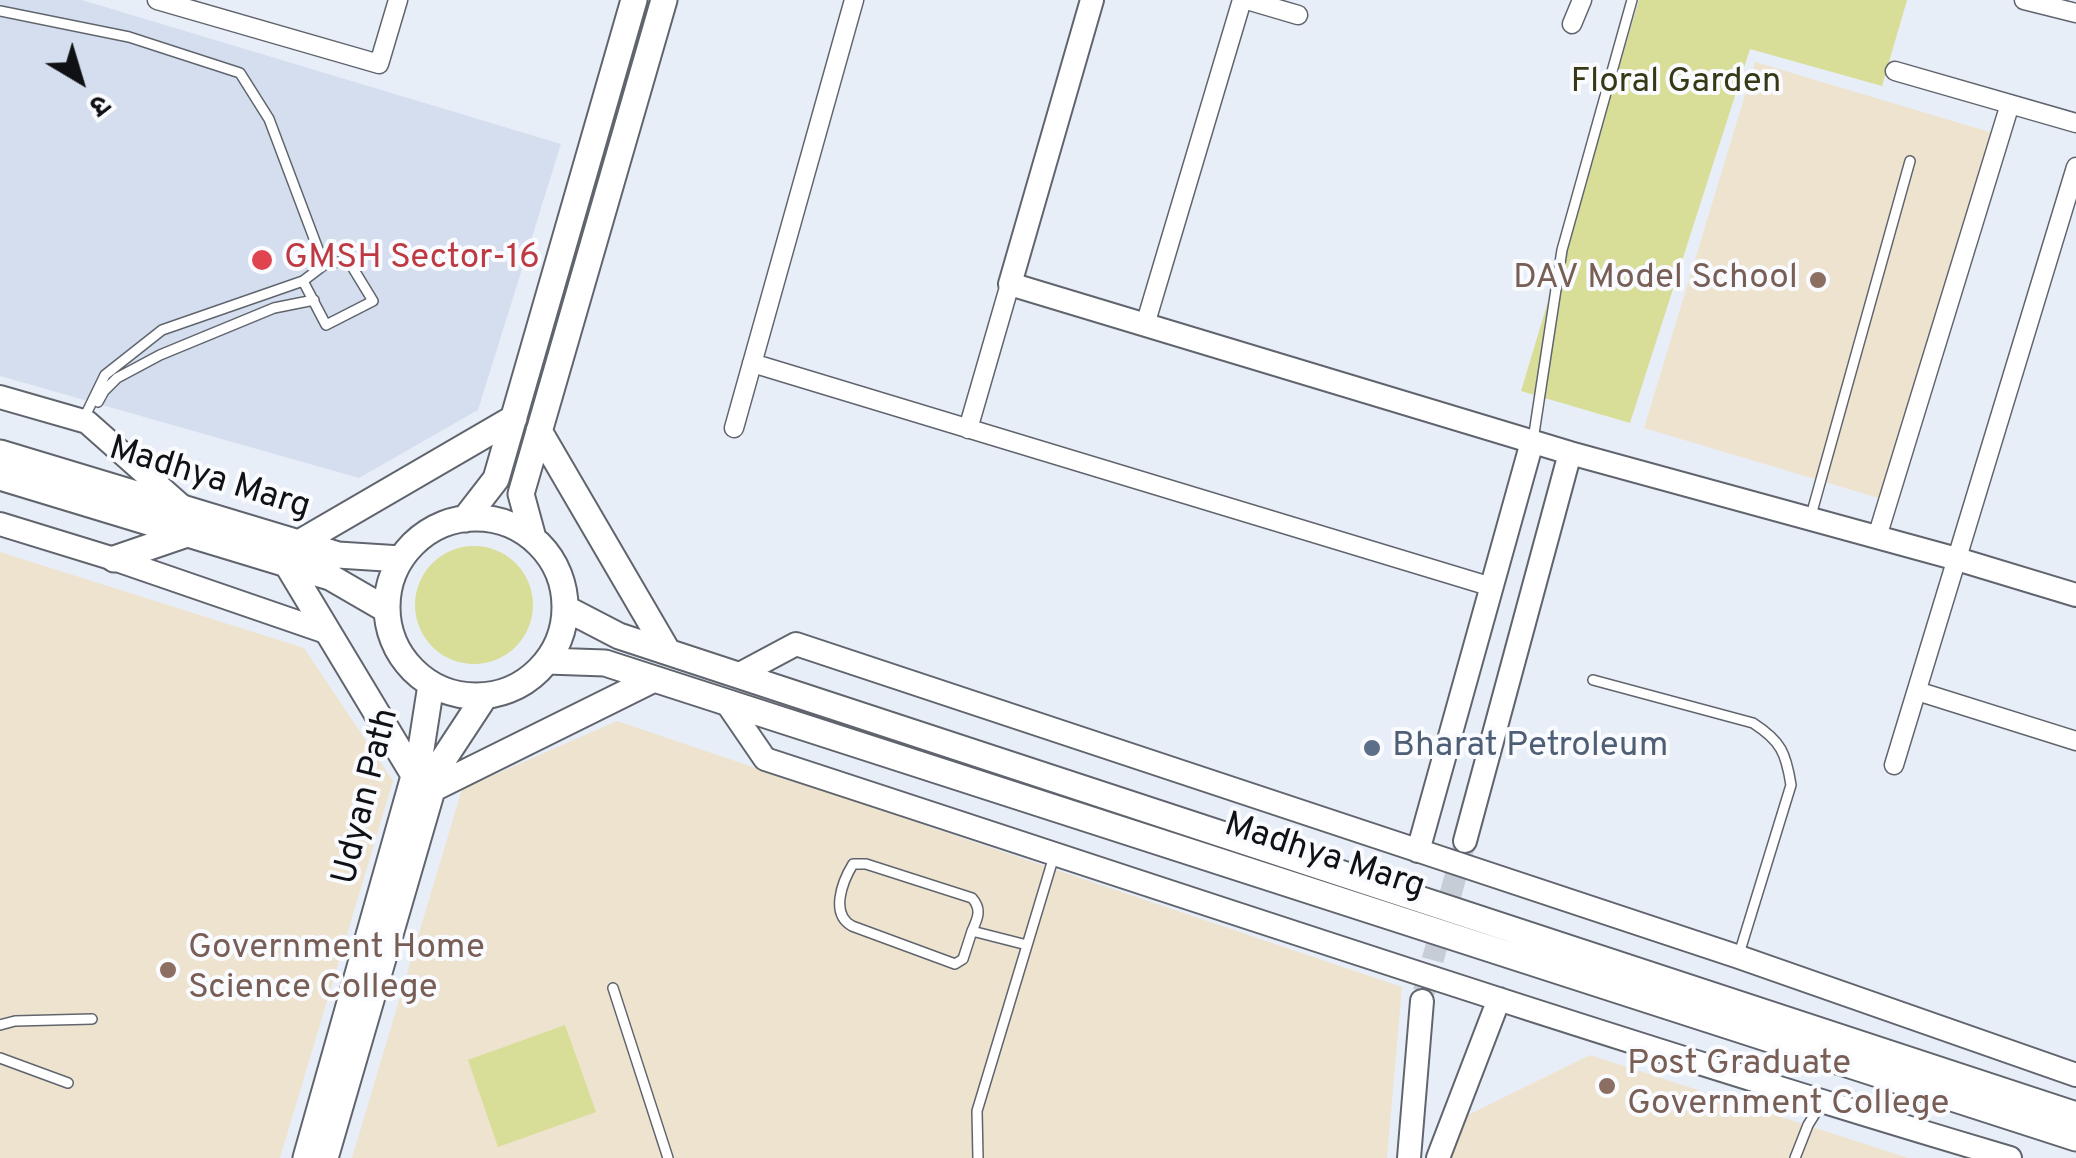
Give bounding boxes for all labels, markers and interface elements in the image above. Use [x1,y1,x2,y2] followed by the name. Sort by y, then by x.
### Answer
[30,30,130,130] north arrow
[1570,63,1782,105] park label: Floral Garden
[81,84,116,123] text: उ
[284,239,540,281] place label: GMSH Sector-16
[249,247,275,273] marker: GMSH Sector-16
[1513,259,1798,301] place label: DAV Model School
[1807,269,1829,291] marker: DAV Model School
[103,429,315,531] street label: Madhya Marg
[326,705,410,889] street label: Udyan Path
[1392,727,1668,769] place label: Bharat Petroleum
[1361,737,1383,759] marker: Bharat Petroleum
[1219,806,1429,910] street label: Madhya Marg
[188,929,485,1011] place label: Government Home Science College
[157,959,179,981] marker: Government Home Science College
[1627,1045,1949,1127] place label: Post Graduate Government College
[1596,1075,1618,1097] marker: Post Graduate Government College

